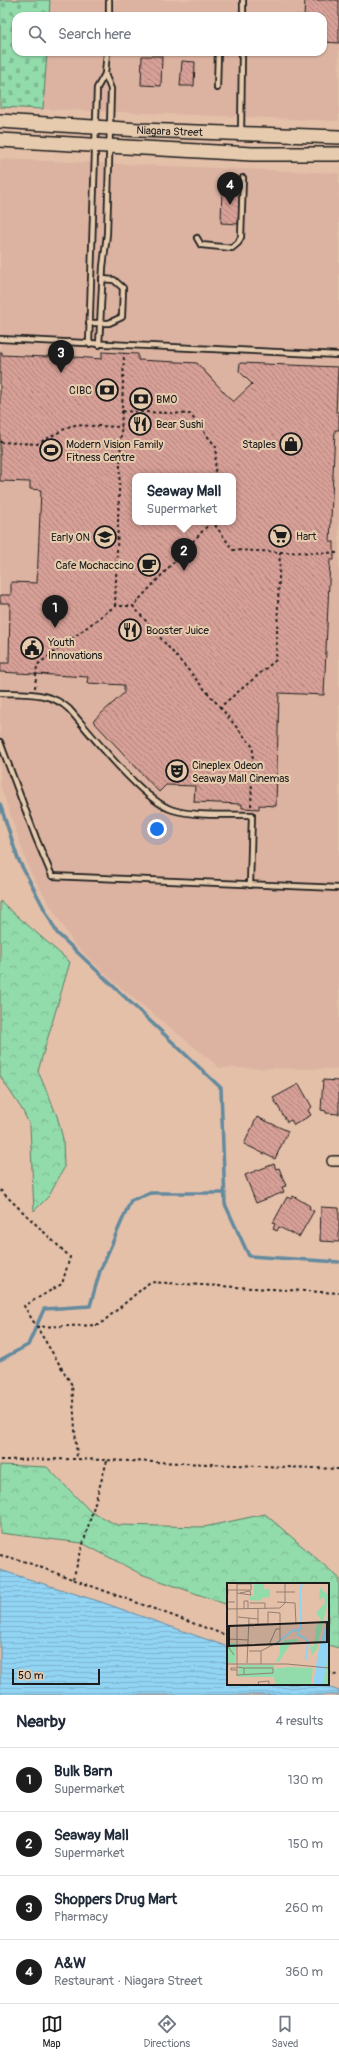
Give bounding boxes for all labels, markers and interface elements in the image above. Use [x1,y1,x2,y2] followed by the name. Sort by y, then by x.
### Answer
[12,12,327,56] search box
[26,23,48,45] icon: search
[58,25,131,44] text: Search here
[136,124,204,139] street label: Niagara Street
[217,172,243,205] pin: 4
[48,340,74,373] pin: 3
[94,377,120,403] bank icon: CIBC
[69,384,92,397] place label: CIBC
[128,386,154,412] bank icon: BMO
[156,393,177,406] place label: BMO
[127,411,153,437] restaurant icon: Bear Sushi
[156,418,203,431] place label: Bear Sushi
[278,431,304,457] shop icon: Staples
[38,437,64,463] sports icon: Modern Vision Family Fitness Centre
[66,438,164,464] place label: Modern Vision Family Fitness Centre
[242,438,276,451] place label: Staples
[132,473,236,525] popup
[147,482,221,501] text: Seaway Mall
[147,501,217,517] text: Supermarket
[267,523,293,549] supermarket icon: Hart
[92,524,118,550] school or university icon: Early ON
[296,530,317,543] place label: Hart
[51,531,90,544] place label: Early ON
[171,538,197,571] pin: 2
[136,552,162,578] cafe icon: Cafe Mochaccino
[55,559,134,572] place label: Cafe Mochaccino
[42,595,68,628] pin: 1
[117,617,143,643] restaurant icon: Booster Juice
[146,624,209,637] place label: Booster Juice
[19,635,45,661] public building icon: Youth Innovations
[47,636,103,662] place label: Youth Innovations
[164,758,190,784] theatre icon: Cineplex Odeon Seaway Mall Cinemas
[192,759,289,785] place label: Cineplex Odeon Seaway Mall Cinemas
[147,819,167,839] your location
[227,1583,329,1685] inset map
[12,1667,100,1686] scale bar
[18,1669,44,1682] text: 50 m
[16,1711,65,1732] text: Nearby
[276,1713,323,1729] text: 4 results
[54,1762,112,1781] text: Bulk Barn
[26,1772,32,1788] text: 1
[287,1772,323,1788] text: 130 m
[54,1781,125,1797] text: Supermarket
[54,1826,129,1845] text: Seaway Mall
[25,1836,33,1852] text: 2
[288,1836,323,1852] text: 150 m
[54,1845,125,1861] text: Supermarket
[54,1890,177,1909] text: Shoppers Drug Mart
[25,1900,33,1916] text: 3
[285,1900,323,1916] text: 260 m
[54,1909,108,1925] text: Pharmacy
[54,1954,86,1973] text: A&W
[25,1964,33,1980] text: 4
[285,1964,323,1980] text: 360 m
[54,1973,202,1989] text: Restaurant · Niagara Street
[41,2013,63,2050] tab: Map
[144,2013,190,2050] tab: Directions
[271,2013,298,2050] tab: Saved

